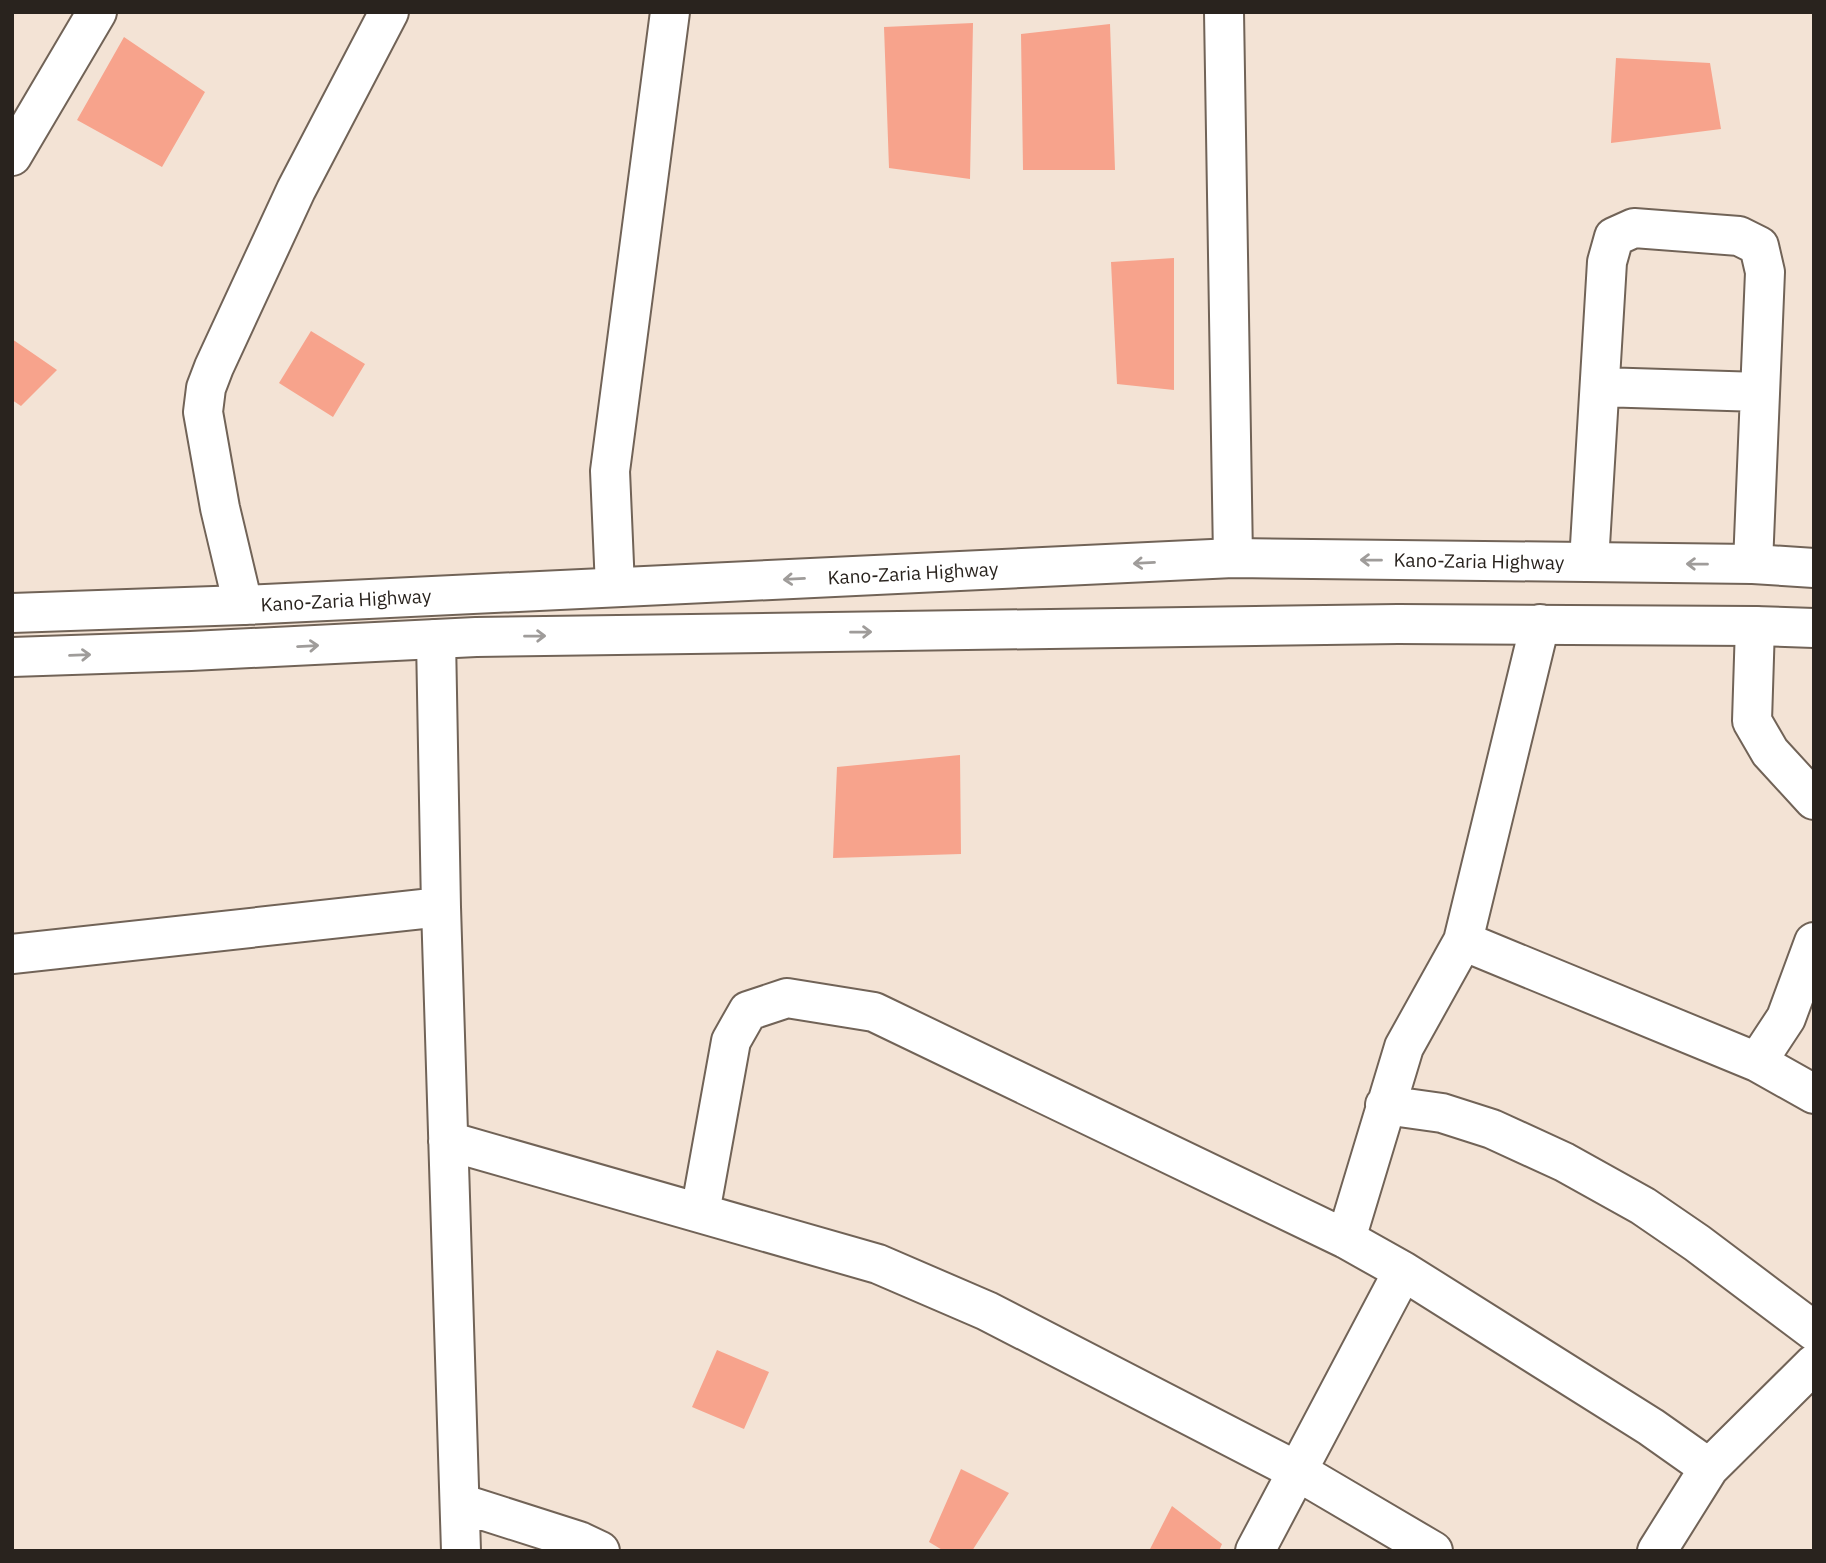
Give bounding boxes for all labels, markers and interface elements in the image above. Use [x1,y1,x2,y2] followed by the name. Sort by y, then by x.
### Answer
[1393,548,1565,574] street label: Kano-Zaria Highway
[1360,553,1383,567] one-way arrow
[1132,556,1155,569] one-way arrow
[827,557,999,589] street label: Kano-Zaria Highway
[1685,557,1708,571] one-way arrow
[783,572,806,585] one-way arrow
[260,584,432,616] street label: Kano-Zaria Highway
[849,625,872,639] one-way arrow
[523,630,546,643] one-way arrow
[296,639,319,652] one-way arrow
[69,648,92,661] one-way arrow

